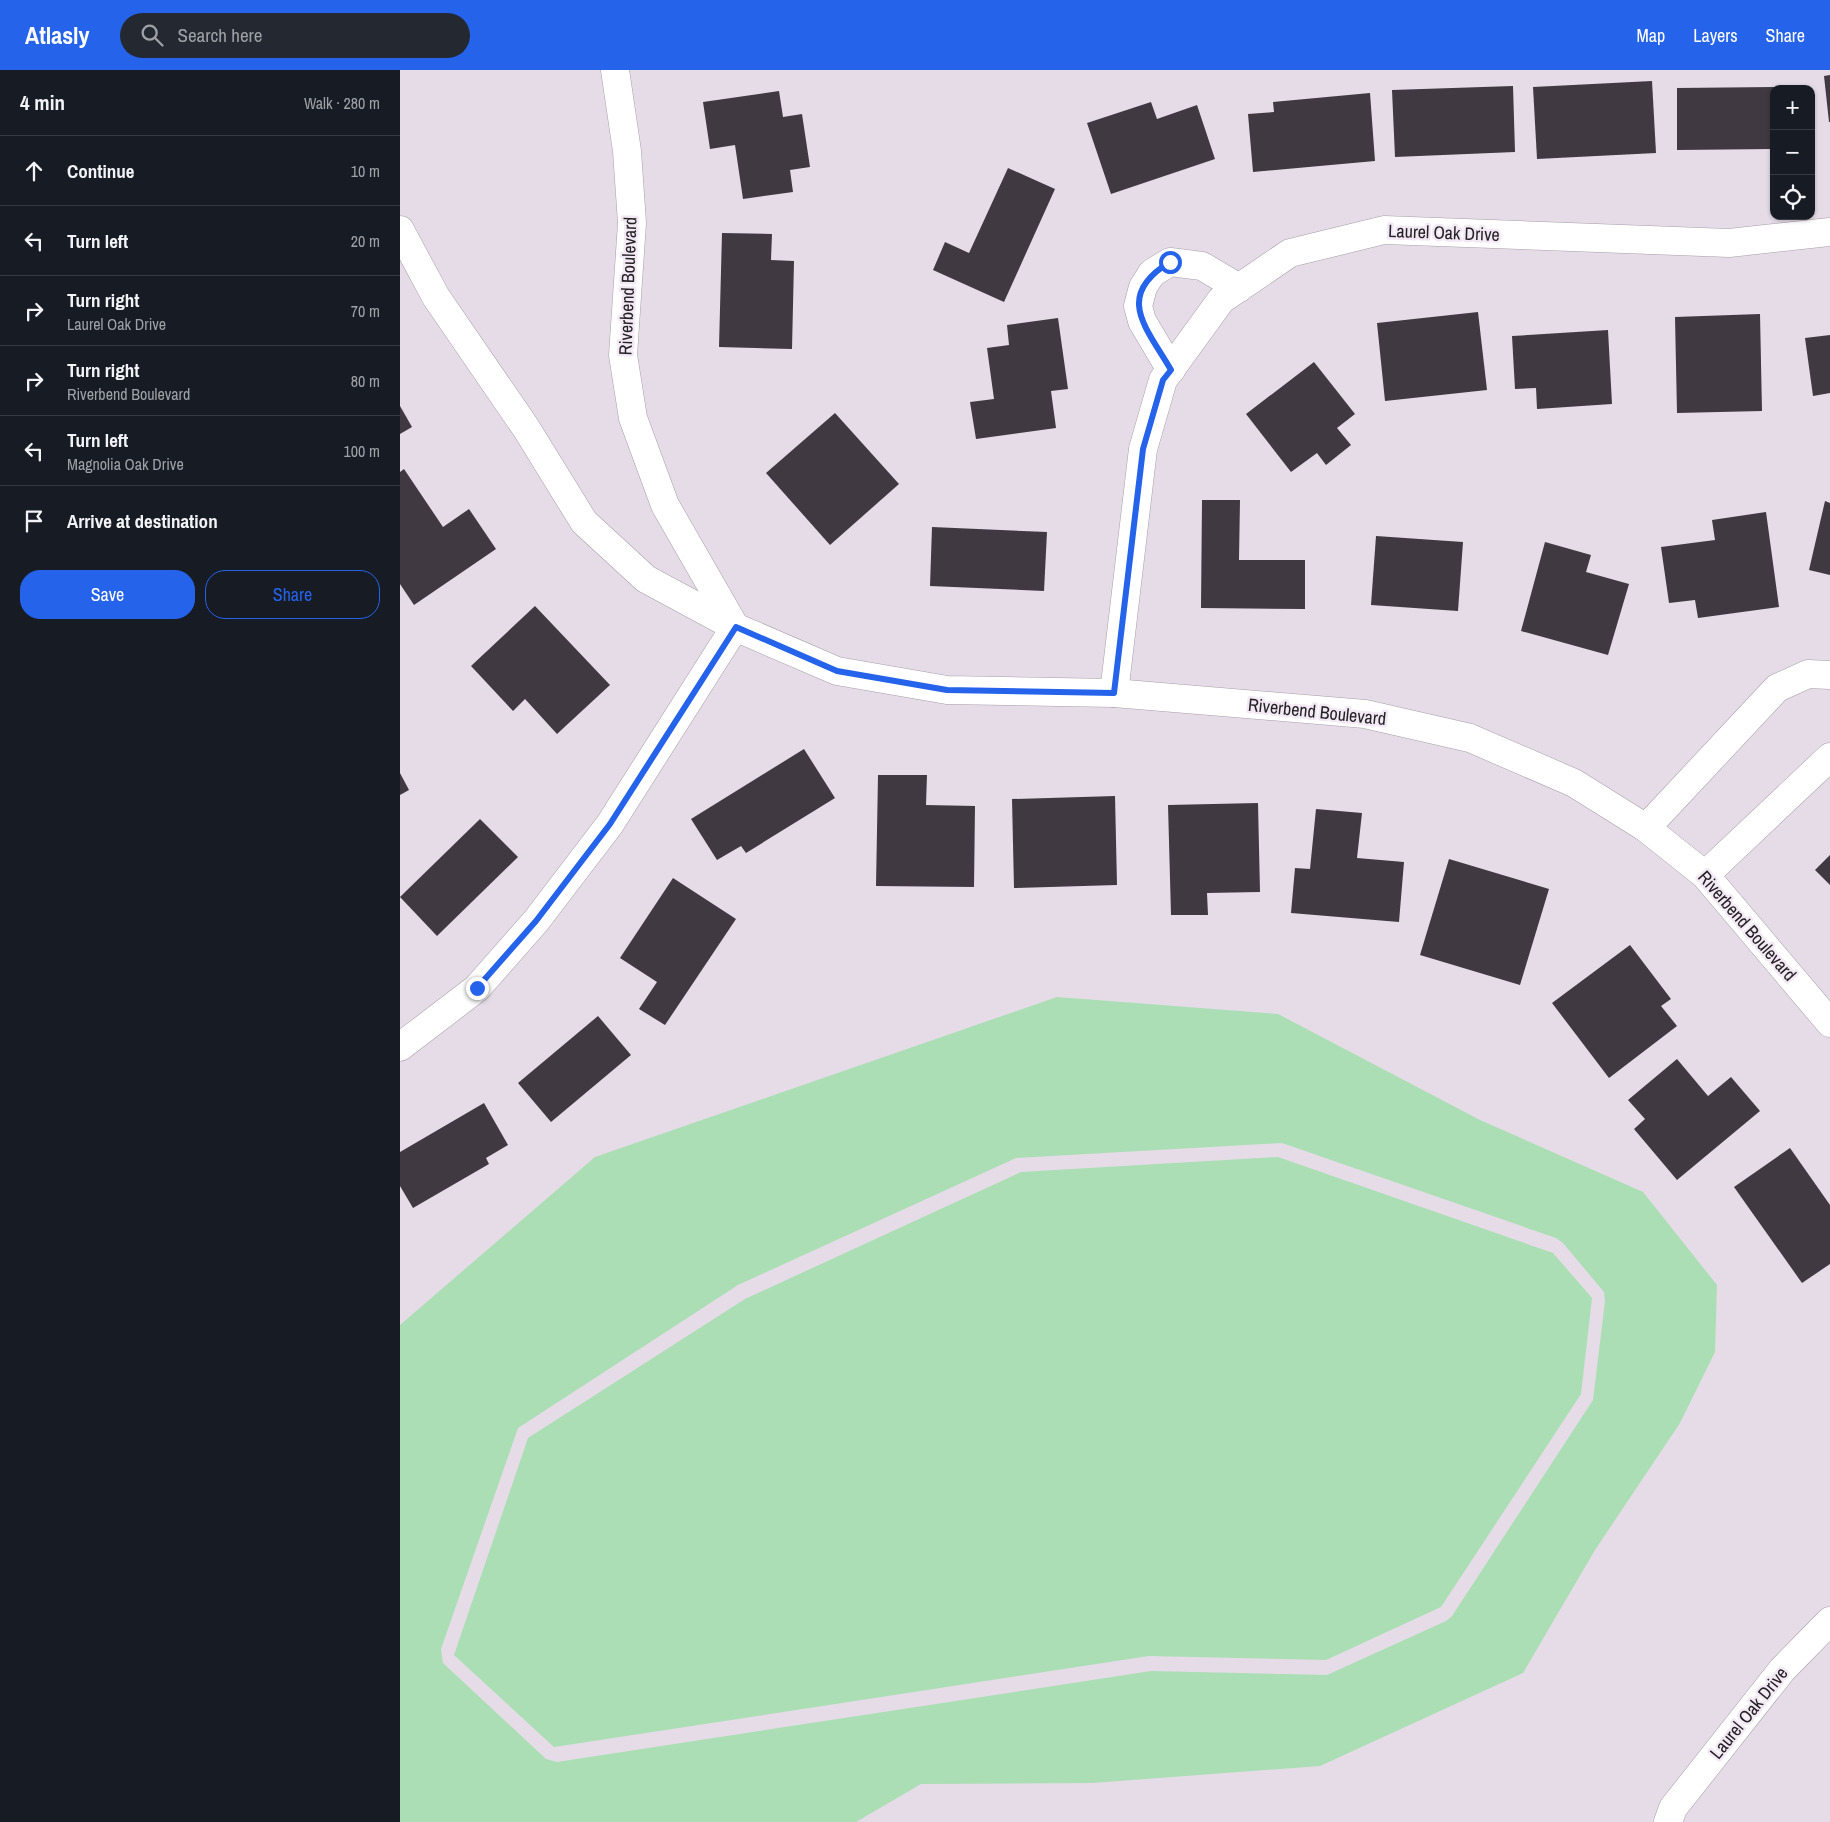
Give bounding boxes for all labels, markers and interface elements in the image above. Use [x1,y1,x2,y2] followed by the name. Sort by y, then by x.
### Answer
[120,13,470,58] search box
[25,19,90,51] text: Atlasly
[138,21,166,49] icon: search
[178,22,262,48] text: Search here
[1637,23,1665,48] text: Map
[1693,23,1738,48] text: Layers
[1766,23,1805,48] text: Share
[1770,85,1815,220] map controls
[1770,85,1815,130] button: +
[20,88,65,117] text: 4 min
[304,92,380,114] text: Walk · 280 m
[1770,130,1815,175] button: −
[20,157,48,185] icon: ahead
[67,158,135,184] text: Continue
[351,160,380,182] text: 10 m
[1770,175,1815,220] button: locate
[613,216,642,356] street label: Riverbend Boulevard
[1388,218,1500,247] street label: Laurel Oak Drive
[20,227,48,255] icon: left
[67,228,128,254] text: Turn left
[351,230,380,252] text: 20 m
[1159,251,1182,274] route start
[67,287,139,313] text: Turn right
[20,297,48,325] icon: right
[351,300,380,322] text: 70 m
[67,313,166,335] text: Laurel Oak Drive
[67,357,139,383] text: Turn right
[20,367,48,395] icon: right
[351,370,380,392] text: 80 m
[67,383,190,405] text: Riverbend Boulevard
[67,427,128,453] text: Turn left
[20,437,48,465] icon: left
[344,440,380,462] text: 100 m
[67,453,184,475] text: Magnolia Oak Drive
[20,507,48,535] icon: arrive
[67,508,218,534] text: Arrive at destination
[20,570,195,619] button: Save
[205,570,380,619] button: Share
[1247,692,1387,731] street label: Riverbend Boulevard
[1692,865,1802,986] street label: Riverbend Boulevard
[466,977,489,1000] route end
[1704,1661,1793,1764] street label: Laurel Oak Drive

